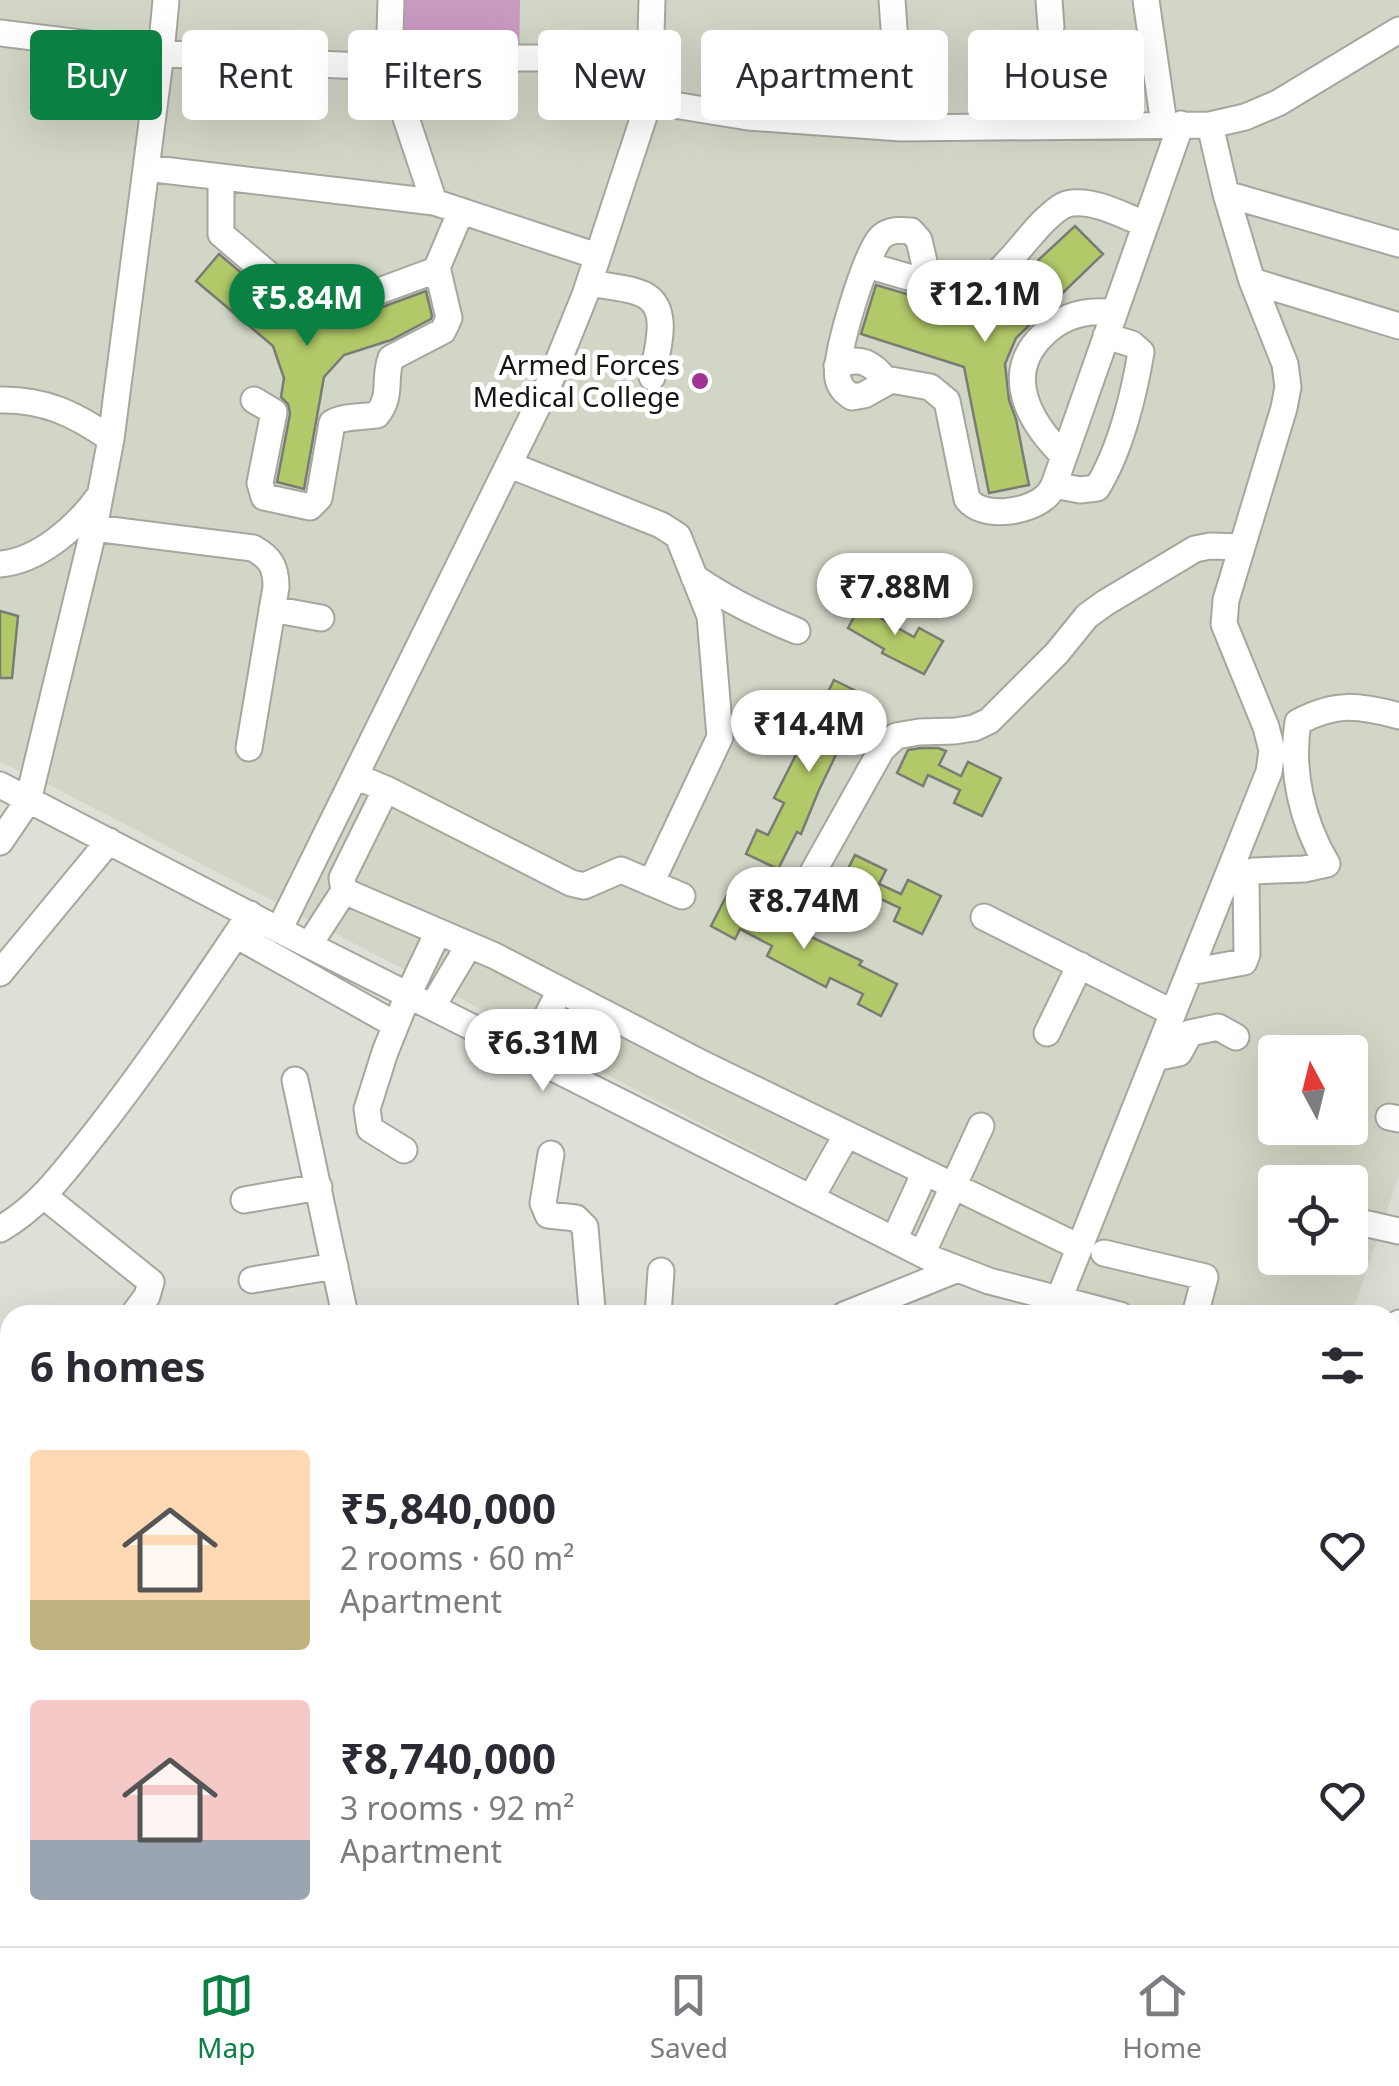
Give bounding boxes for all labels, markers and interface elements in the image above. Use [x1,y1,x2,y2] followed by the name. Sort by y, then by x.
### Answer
[30,30,162,120] chip: Buy
[182,30,328,120] chip: Rent
[348,30,518,120] chip: Filters
[538,30,681,120] chip: New
[701,30,948,120] chip: Apartment
[968,30,1144,120] chip: House
[904,260,1066,345] pin: ₹12.1M
[226,264,388,349] pin: ₹5.84M
[929,271,1041,314] text: ₹12.1M
[251,275,363,318] text: ₹5.84M
[473,345,680,415] place label: Armed Forces Medical College
[689,370,711,392] marker: Armed Forces Medical College
[814,553,976,638] pin: ₹7.88M
[839,564,951,607] text: ₹7.88M
[728,690,890,775] pin: ₹14.4M
[753,701,865,744] text: ₹14.4M
[723,867,885,952] pin: ₹8.74M
[748,878,860,921] text: ₹8.74M
[462,1009,624,1094] pin: ₹6.31M
[487,1020,599,1063] text: ₹6.31M
[1258,1035,1368,1145] north arrow
[1258,1035,1368,1275] map controls
[1258,1165,1368,1275] button: locate
[30,1337,206,1394] text: 6 homes
[1315,1338,1370,1393] icon: filters
[340,1479,556,1536] text: ₹5,840,000
[110,1490,230,1610] icon: home
[1315,1523,1370,1578] icon: heart
[340,1536,574,1579] text: 2 rooms · 60 m²
[340,1579,502,1622] text: Apartment
[340,1729,556,1786] text: ₹8,740,000
[110,1740,230,1860] icon: home
[1315,1773,1370,1828] icon: heart
[340,1786,574,1829] text: 3 rooms · 92 m²
[340,1829,502,1872] text: Apartment
[197,1968,255,2066] tab: Map
[650,1968,728,2066] tab: Saved
[1122,1968,1202,2066] tab: Home

